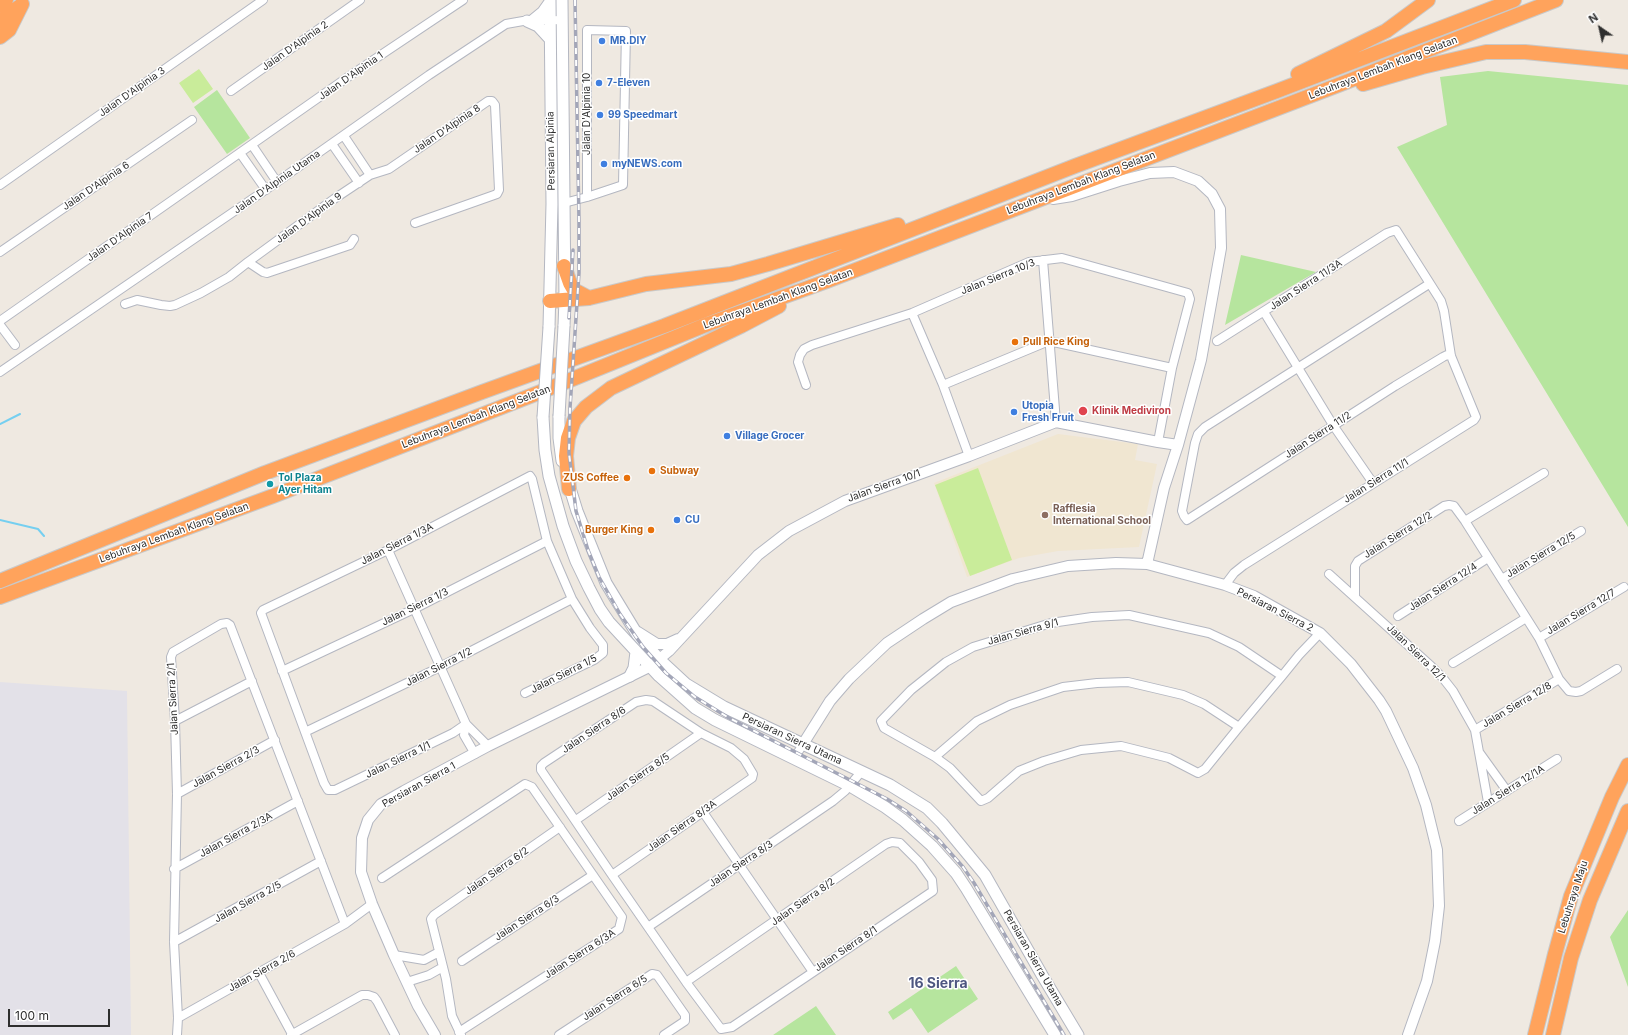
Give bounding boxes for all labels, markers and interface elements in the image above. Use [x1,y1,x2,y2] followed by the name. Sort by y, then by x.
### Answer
[1580,8,1620,48] north arrow
[1586,10,1601,26] text: N
[260,19,330,73] street label: Jalan D'Alpinia 2
[1307,34,1459,102] street label: Lebuhraya Lembah Klang Selatan
[610,35,647,47] place label: MR.DIY
[597,36,607,46] marker: MR.DIY
[316,49,386,103] street label: Jalan D'Alpinia 1
[96,65,168,119] street label: Jalan D'Alpinia 3
[581,73,593,155] street label: Jalan D'Alpinia 10
[607,77,650,89] place label: 7-Eleven
[594,78,604,88] marker: 7-Eleven
[411,102,483,156] street label: Jalan D'Alpinia 8
[608,109,677,121] place label: 99 Speedmart
[595,110,605,120] marker: 99 Speedmart
[544,111,558,191] street label: Persiaran Alpinia
[231,148,323,216] street label: Jalan D'Alpinia Utama
[1005,149,1157,217] street label: Lebuhraya Lembah Klang Selatan
[612,158,682,170] place label: myNEWS.com
[60,159,132,213] street label: Jalan D'Alpinia 6
[599,159,609,169] marker: myNEWS.com
[274,190,344,246] street label: Jalan D'Alpinia 9
[85,210,155,264] street label: Jalan D'Alpinia 7
[959,257,1037,297] street label: Jalan Sierra 10/3
[1268,257,1344,313] street label: Jalan Sierra 11/3A
[702,266,854,332] street label: Lebuhraya Lembah Klang Selatan
[1023,336,1089,348] place label: Pull Rice King
[1010,337,1020,347] marker: Pull Rice King
[400,383,552,451] street label: Lebuhraya Lembah Klang Selatan
[1022,400,1074,424] place label: Utopia Fresh Fruit
[1077,405,1089,417] marker: Klinik Mediviron
[1092,405,1171,417] place label: Klinik Mediviron
[1009,407,1019,417] marker: Utopia Fresh Fruit
[1283,409,1353,461] street label: Jalan Sierra 11/2
[735,430,804,442] place label: Village Grocer
[722,431,732,441] marker: Village Grocer
[1341,456,1411,506] street label: Jalan Sierra 11/1
[660,465,699,477] place label: Subway
[647,466,657,476] marker: Subway
[846,467,922,505] street label: Jalan Sierra 10/1
[278,472,332,496] place label: Tol Plaza Ayer Hitam
[563,472,619,484] place label: ZUS Coffee
[622,473,632,483] marker: ZUS Coffee
[265,479,275,489] marker: Tol Plaza Ayer Hitam
[98,500,250,566] street label: Lebuhraya Lembah Klang Selatan
[1053,503,1151,526] place label: Rafflesia International School
[1361,509,1435,561] street label: Jalan Sierra 12/2
[1040,510,1050,520] marker: Rafflesia International School
[685,514,700,526] place label: CU
[672,515,682,525] marker: CU
[359,521,435,567] street label: Jalan Sierra 1/3A
[585,524,643,536] place label: Burger King
[646,525,656,535] marker: Burger King
[1504,530,1578,580] street label: Jalan Sierra 12/5
[1407,560,1479,614] street label: Jalan Sierra 12/4
[380,586,450,628] street label: Jalan Sierra 1/3
[1235,586,1315,634] street label: Persiaran Sierra 2
[1544,587,1618,637] street label: Jalan Sierra 12/7
[986,616,1060,648] street label: Jalan Sierra 9/1
[1384,622,1448,684] street label: Jalan Sierra 12/1
[404,645,474,689] street label: Jalan Sierra 1/2
[529,652,599,696] street label: Jalan Sierra 1/5
[165,662,181,736] street label: Jalan Sierra 2/1
[1480,680,1554,730] street label: Jalan Sierra 12/8
[560,704,628,756] street label: Jalan Sierra 8/6
[740,711,844,767] street label: Persiaran Sierra Utama
[364,739,432,781] street label: Jalan Sierra 1/1
[190,744,262,790] street label: Jalan Sierra 2/3
[604,751,672,803] street label: Jalan Sierra 8/5
[380,760,458,810] street label: Persiaran Sierra 1
[1469,763,1547,817] street label: Jalan Sierra 12/1A
[645,798,719,854] street label: Jalan Sierra 8/3A
[197,810,275,860] street label: Jalan Sierra 2/3A
[707,838,775,890] street label: Jalan Sierra 8/3
[463,845,531,897] street label: Jalan Sierra 6/2
[1556,859,1590,935] street label: Lebuhraya Maju
[769,876,837,928] street label: Jalan Sierra 8/2
[212,879,284,925] street label: Jalan Sierra 2/5
[492,893,562,943] street label: Jalan Sierra 6/3
[1001,908,1065,1008] street label: Persiaran Sierra Utama
[813,924,879,974] street label: Jalan Sierra 8/1
[542,927,618,981] street label: Jalan Sierra 6/3A
[226,948,298,994] street label: Jalan Sierra 2/6
[580,973,650,1023] street label: Jalan Sierra 6/5
[908,976,968,992] district label: 16 Sierra
[10,1001,112,1027] scale bar
[15,1008,49,1023] text: 100 m

